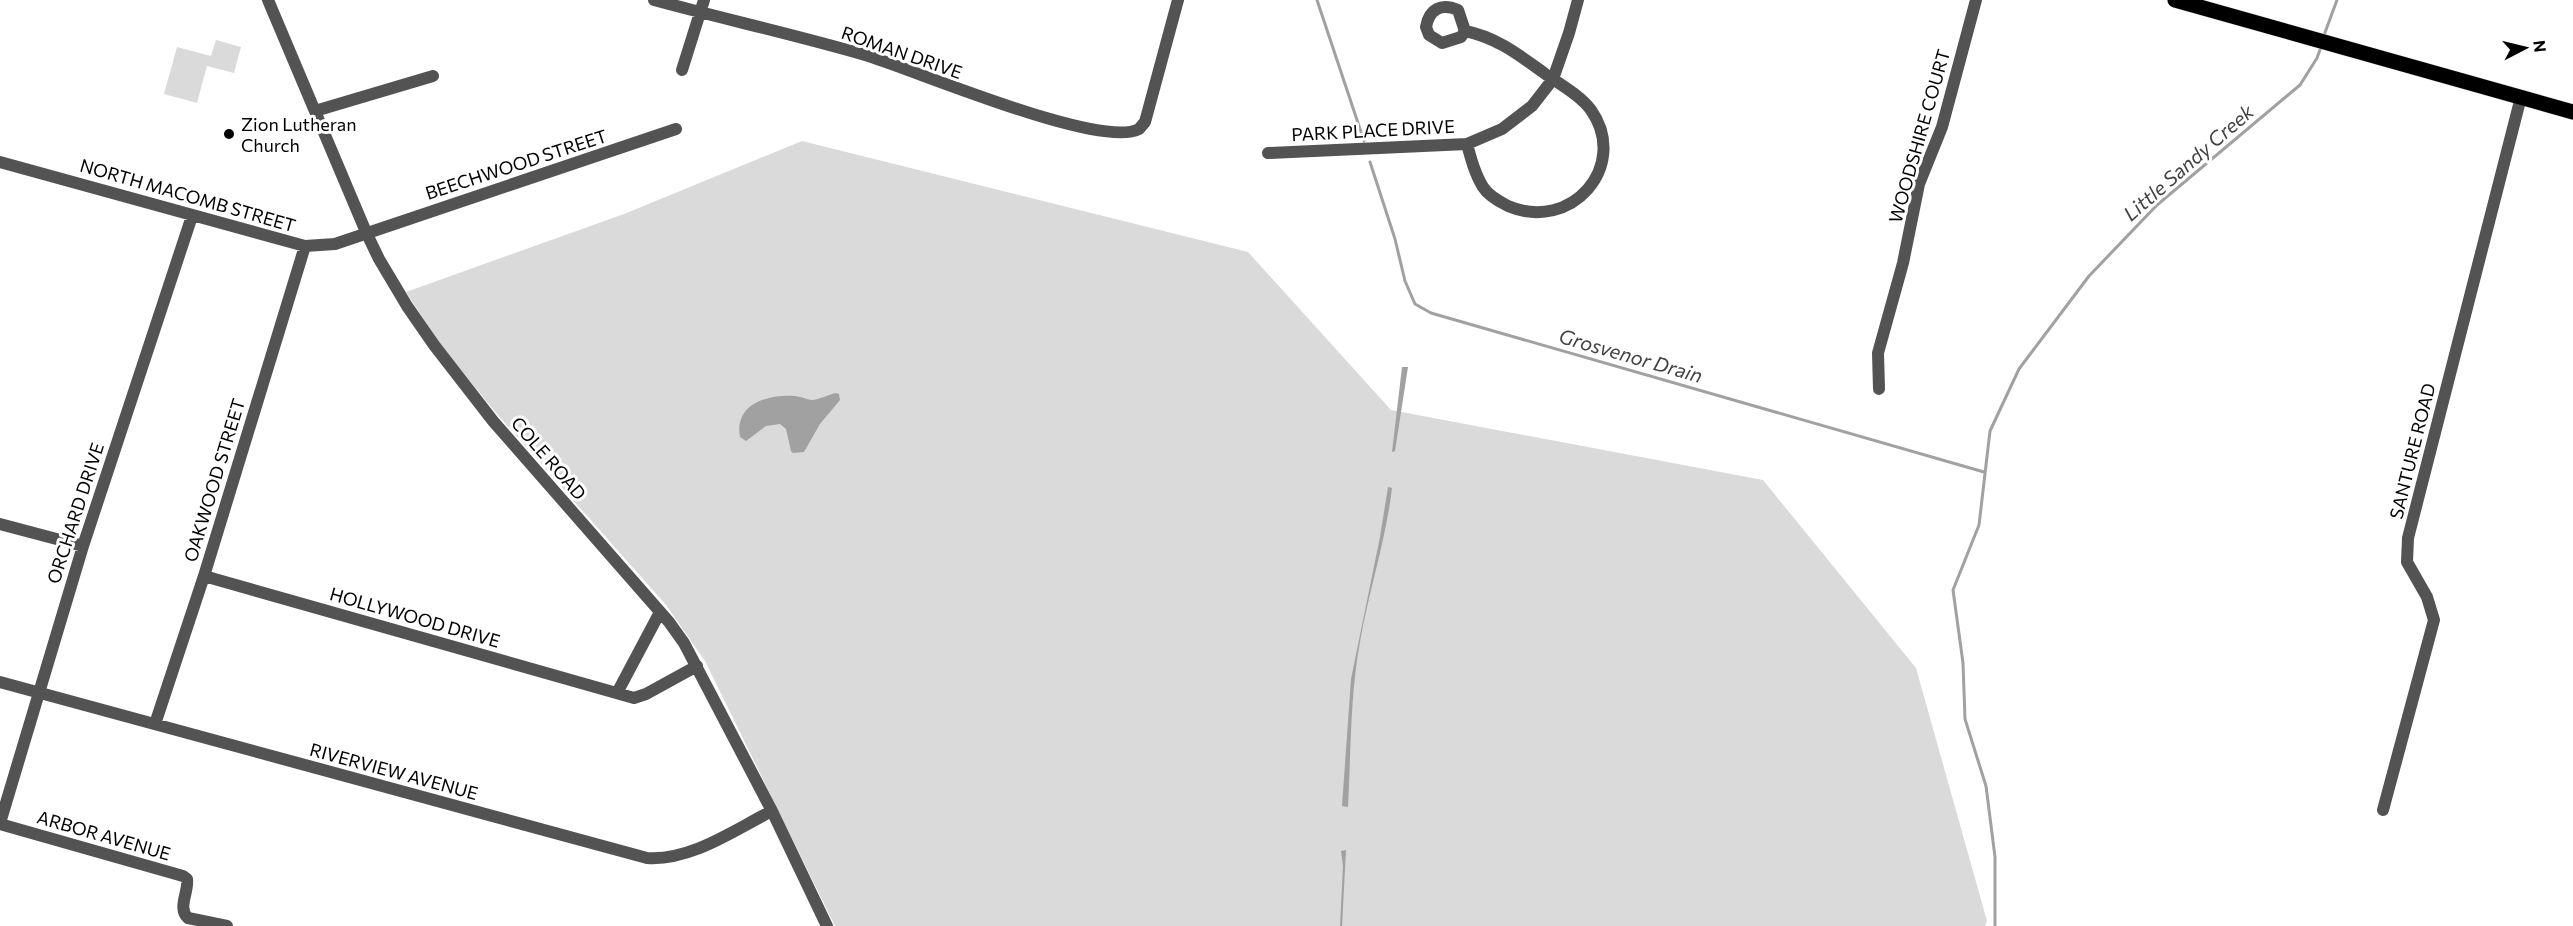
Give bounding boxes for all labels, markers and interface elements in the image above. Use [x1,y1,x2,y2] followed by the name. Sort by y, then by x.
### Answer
[2495,18,2555,78] north arrow
[839,21,965,83] street label: ROMAN DRIVE
[2530,39,2551,53] text: N
[1884,47,1954,225] street label: WOODSHIRE COURT
[2118,98,2259,225] water label: Little Sandy Creek
[241,113,357,156] place label: Zion Lutheran Church
[1291,115,1455,145] street label: PARK PLACE DRIVE
[422,124,610,204] street label: BEECHWOOD STREET
[222,127,236,141] marker: Zion Lutheran Church
[78,154,298,236] street label: NORTH MACOMB STREET
[1556,323,1706,387] water label: Grosvenor Drain
[2385,381,2439,521] street label: SANTURE ROAD
[179,396,249,564] street label: OAKWOOD STREET
[507,412,591,504] street label: COLE ROAD
[42,440,108,586] street label: ORCHARD DRIVE
[327,582,503,652] street label: HOLLYWOOD DRIVE
[307,738,481,804] street label: RIVERVIEW AVENUE
[35,805,173,865] street label: ARBOR AVENUE

